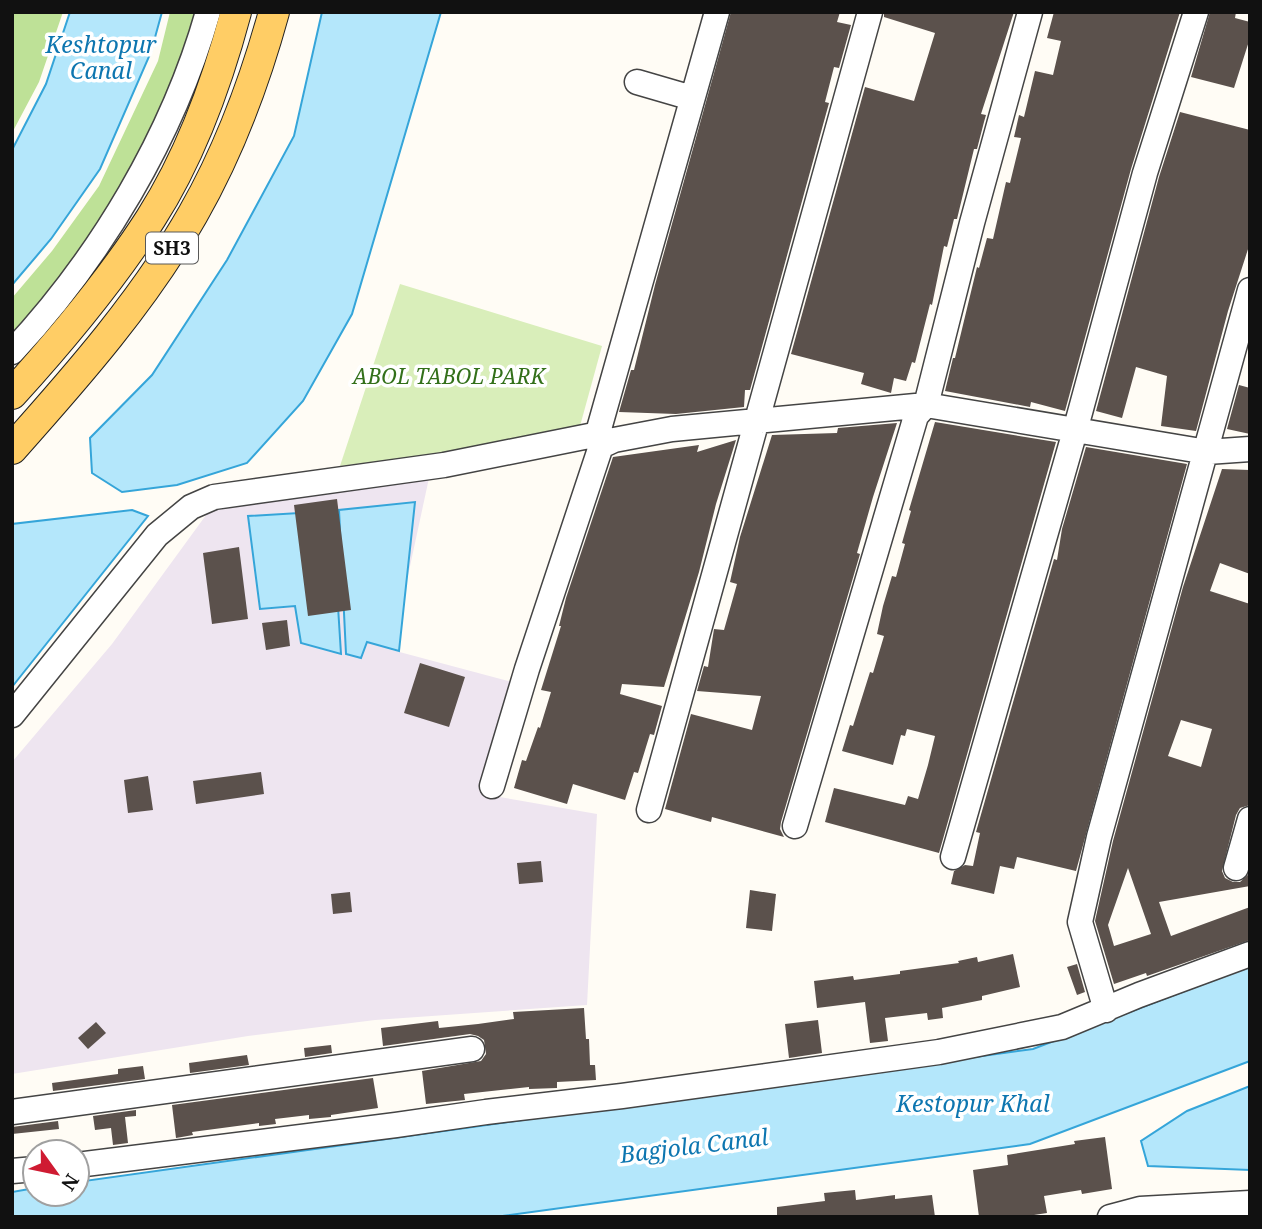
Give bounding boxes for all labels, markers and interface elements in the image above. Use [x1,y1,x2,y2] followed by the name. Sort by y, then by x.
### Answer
[45,28,157,86] water label: Keshtopur Canal
[146,232,198,264] road number: SH3
[351,362,546,390] park label: ABOL TABOL PARK
[895,1087,1050,1119] water label: Kestopur Khal
[617,1120,770,1170] water label: Bagjola Canal
[21,1138,91,1208] north arrow
[55,1169,85,1196] text: N

